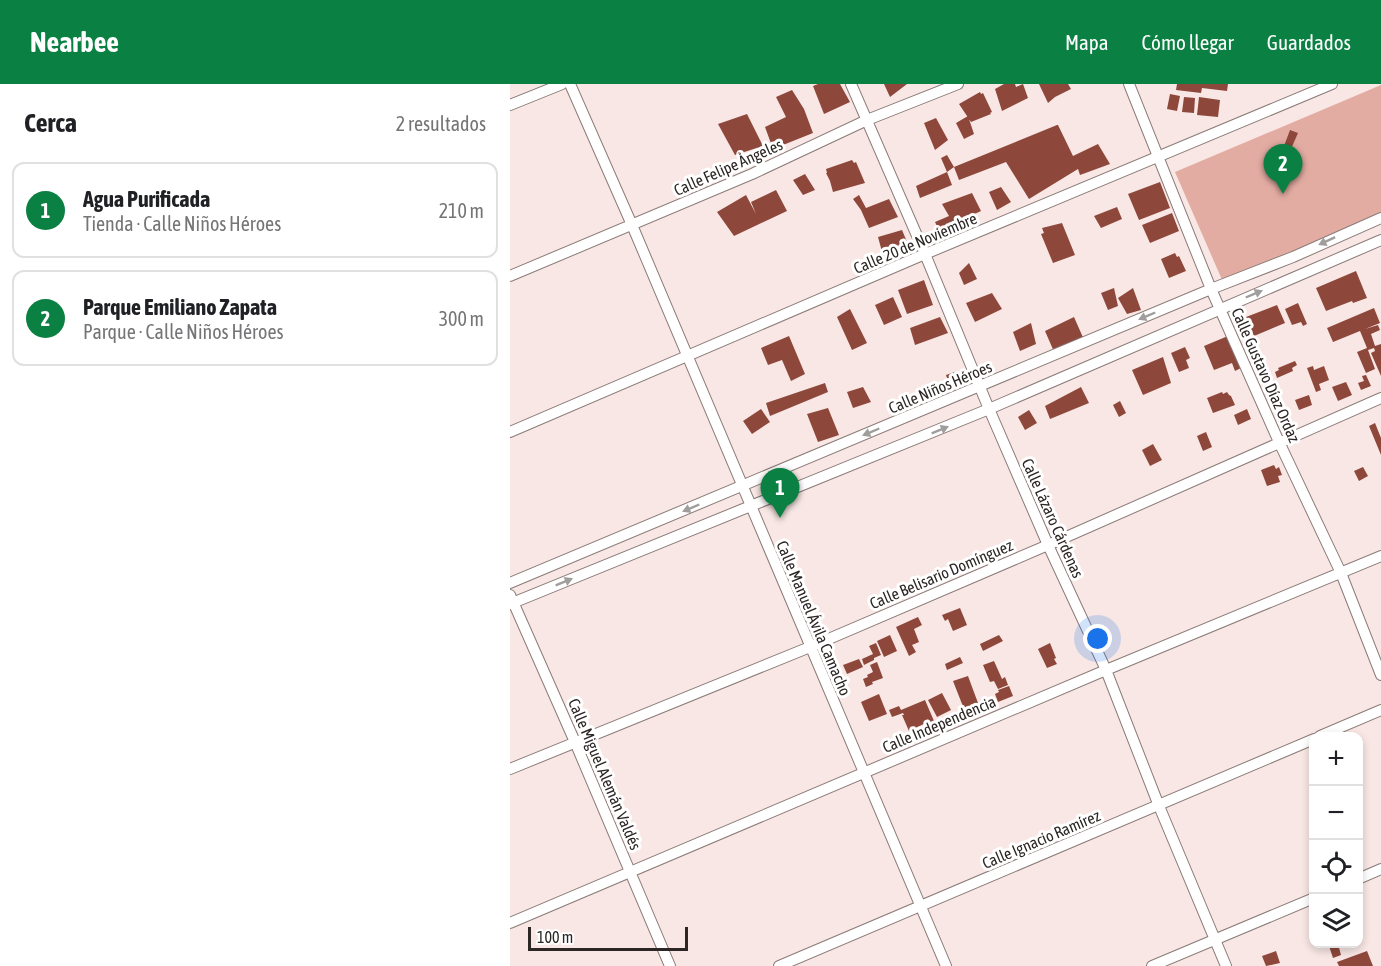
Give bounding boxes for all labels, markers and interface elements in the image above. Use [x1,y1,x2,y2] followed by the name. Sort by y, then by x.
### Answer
[30,26,119,58] text: Nearbee
[1065,30,1109,54] text: Mapa
[1142,30,1234,54] text: Cómo llegar
[1267,30,1351,54] text: Guardados
[24,108,77,138] text: Cerca
[396,112,486,135] text: 2 resultados
[671,135,786,200] street label: Calle Felipe Ángeles
[1264,144,1302,194] pin: 2
[83,186,210,212] text: Agua Purificada
[41,199,50,222] text: 1
[439,199,484,222] text: 210 m
[851,209,979,277] street label: Calle 20 de Noviembre
[83,212,281,235] text: Tienda · Calle Niños Héroes
[1319,237,1336,246] one-way arrow
[1245,289,1263,299] one-way arrow
[83,294,277,320] text: Parque Emiliano Zapata
[1228,305,1304,445] street label: Calle Gustavo Díaz Ordaz
[41,307,50,330] text: 2
[439,307,484,330] text: 300 m
[1138,311,1156,321] one-way arrow
[83,320,284,343] text: Parque · Calle Niños Héroes
[886,357,995,417] street label: Calle Niños Héroes
[931,425,949,435] one-way arrow
[861,427,879,437] one-way arrow
[1019,456,1088,581] street label: Calle Lázaro Cárdenas
[760,468,800,518] pin: 1
[682,504,700,513] one-way arrow
[867,536,1016,613] street label: Calle Belisario Domínguez
[773,538,855,698] street label: Calle Manuel Ávila Camacho
[556,577,574,587] one-way arrow
[1083,624,1112,653] your location
[880,692,999,757] street label: Calle Independencia
[564,696,645,853] street label: Calle Miguel Alemán Valdés
[1309,732,1363,948] map controls
[1309,732,1363,786] button: +
[1309,786,1363,840] button: −
[979,806,1103,873] street label: Calle Ignacio Ramírez
[1309,840,1363,894] button: locate
[1309,894,1363,948] button: layers
[528,924,688,952] scale bar
[537,928,573,946] text: 100 m

